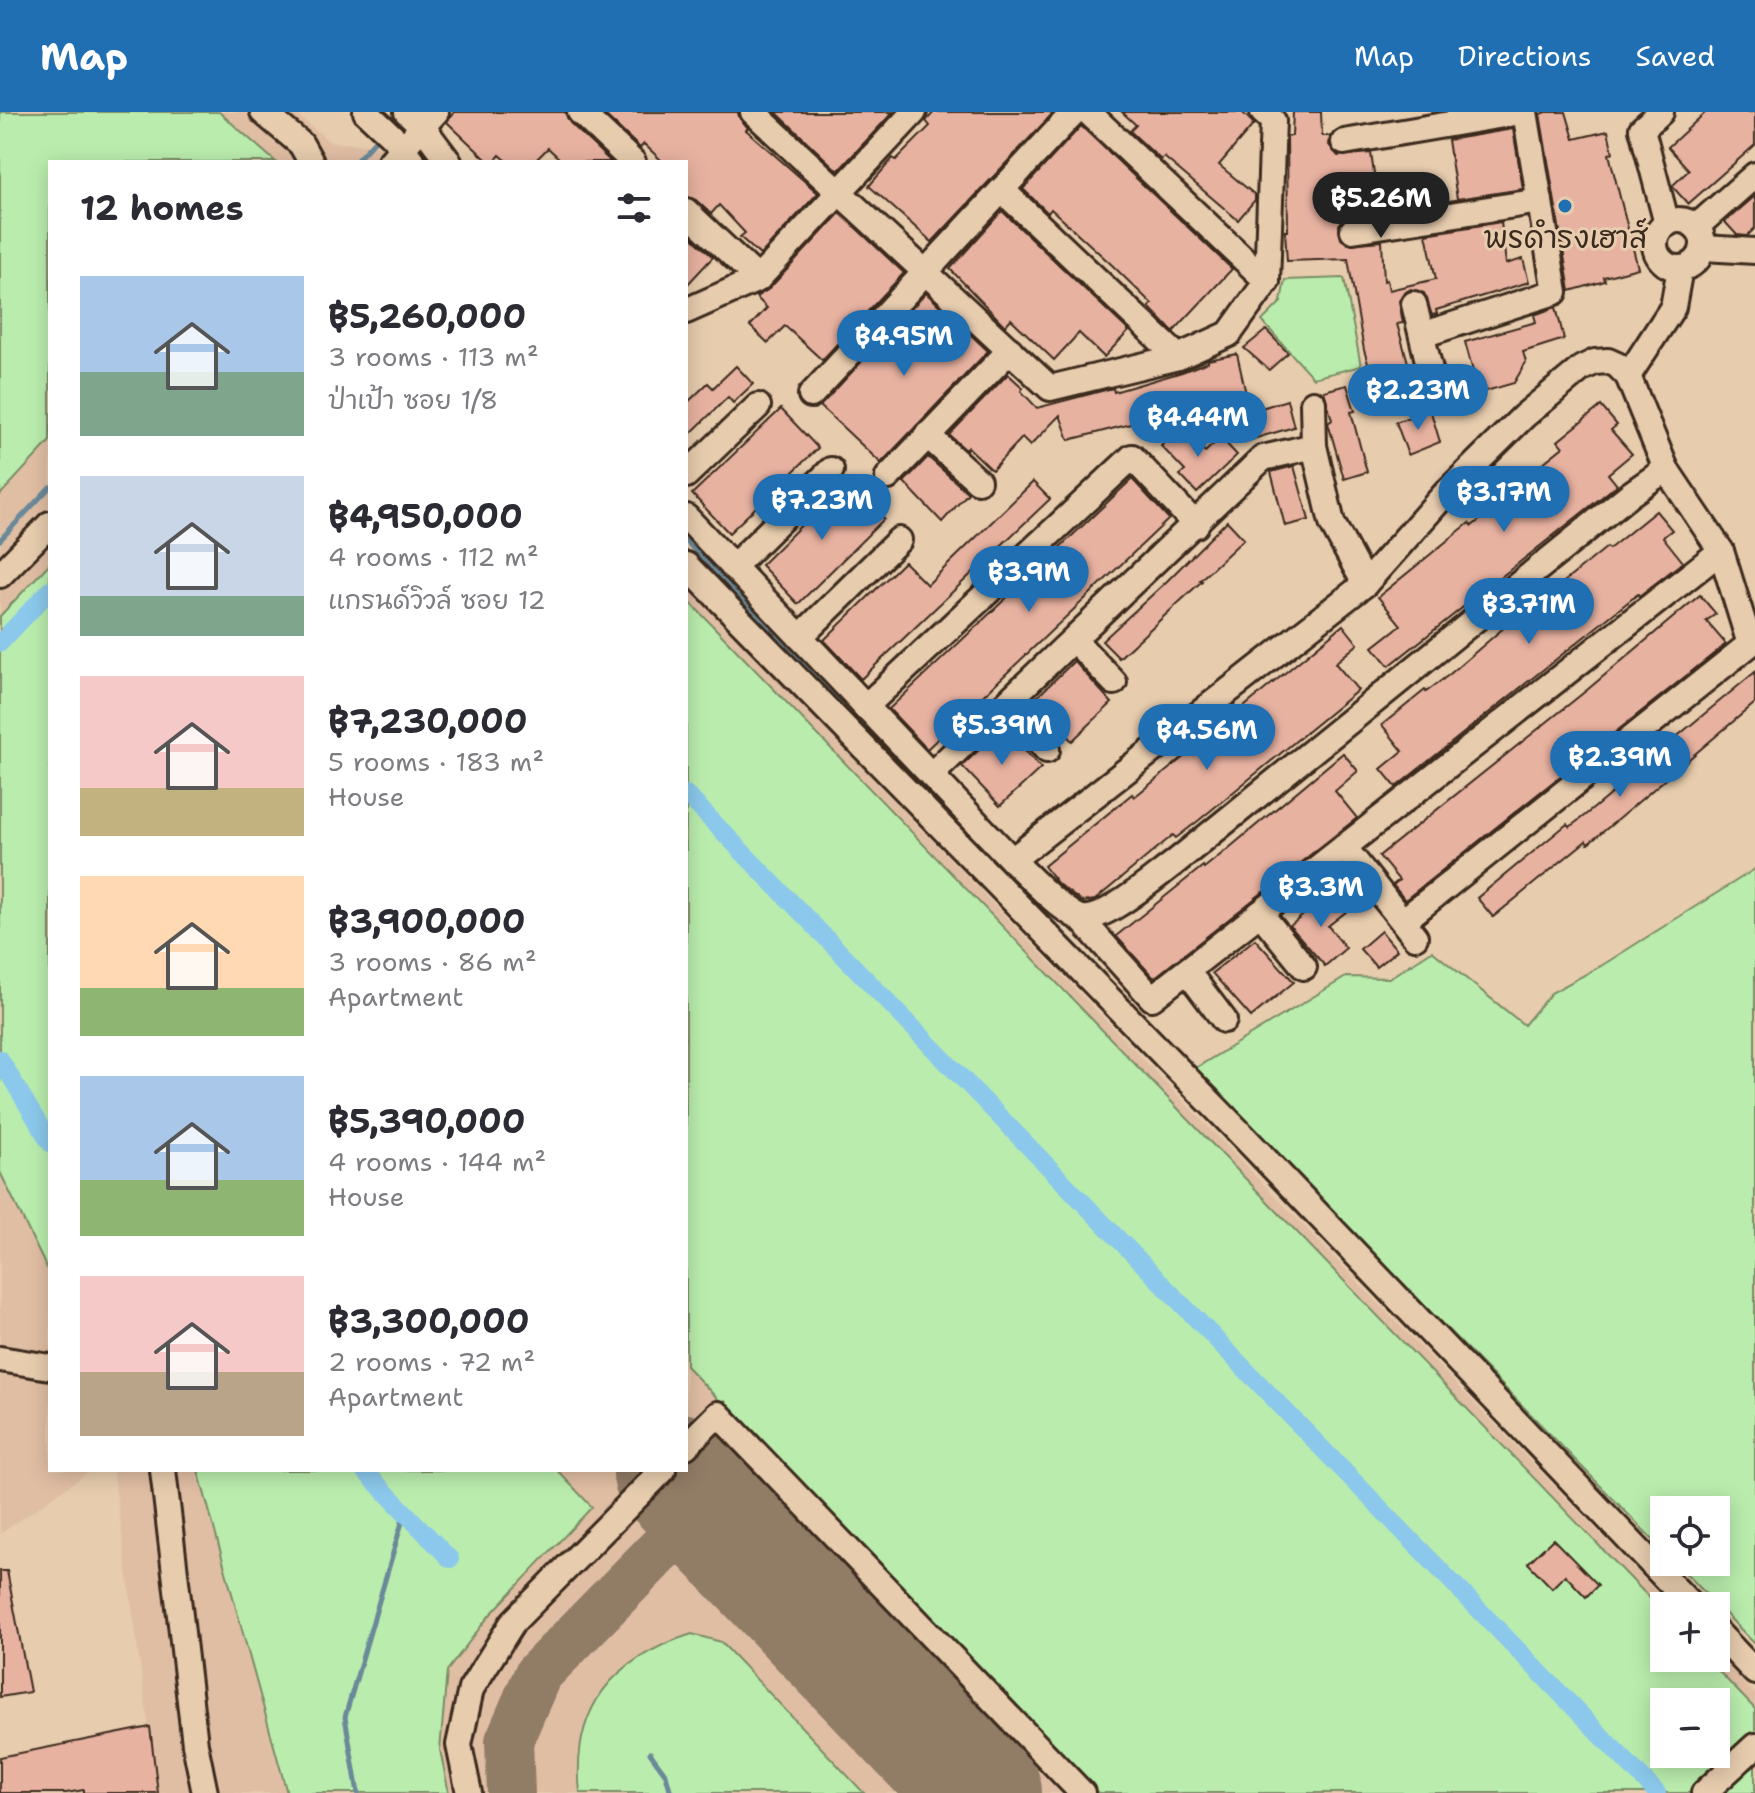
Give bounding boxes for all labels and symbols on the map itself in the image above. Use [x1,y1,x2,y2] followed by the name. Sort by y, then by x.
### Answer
[1316,172,1446,240] pin: ฿5.26M
[1556,197,1574,215] marker: พรดำรงเฮาส์
[1484,217,1649,258] place label: พรดำรงเฮาส์
[839,310,969,378] pin: ฿4.95M
[1353,364,1483,432] pin: ฿2.23M
[1133,391,1263,459] pin: ฿4.44M
[1439,466,1569,534] pin: ฿3.17M
[757,474,887,542] pin: ฿7.23M
[973,546,1085,614] pin: ฿3.9M
[1464,578,1594,646] pin: ฿3.71M
[937,699,1067,767] pin: ฿5.39M
[1142,704,1272,772] pin: ฿4.56M
[1555,731,1685,799] pin: ฿2.39M
[1265,861,1377,929] pin: ฿3.3M

